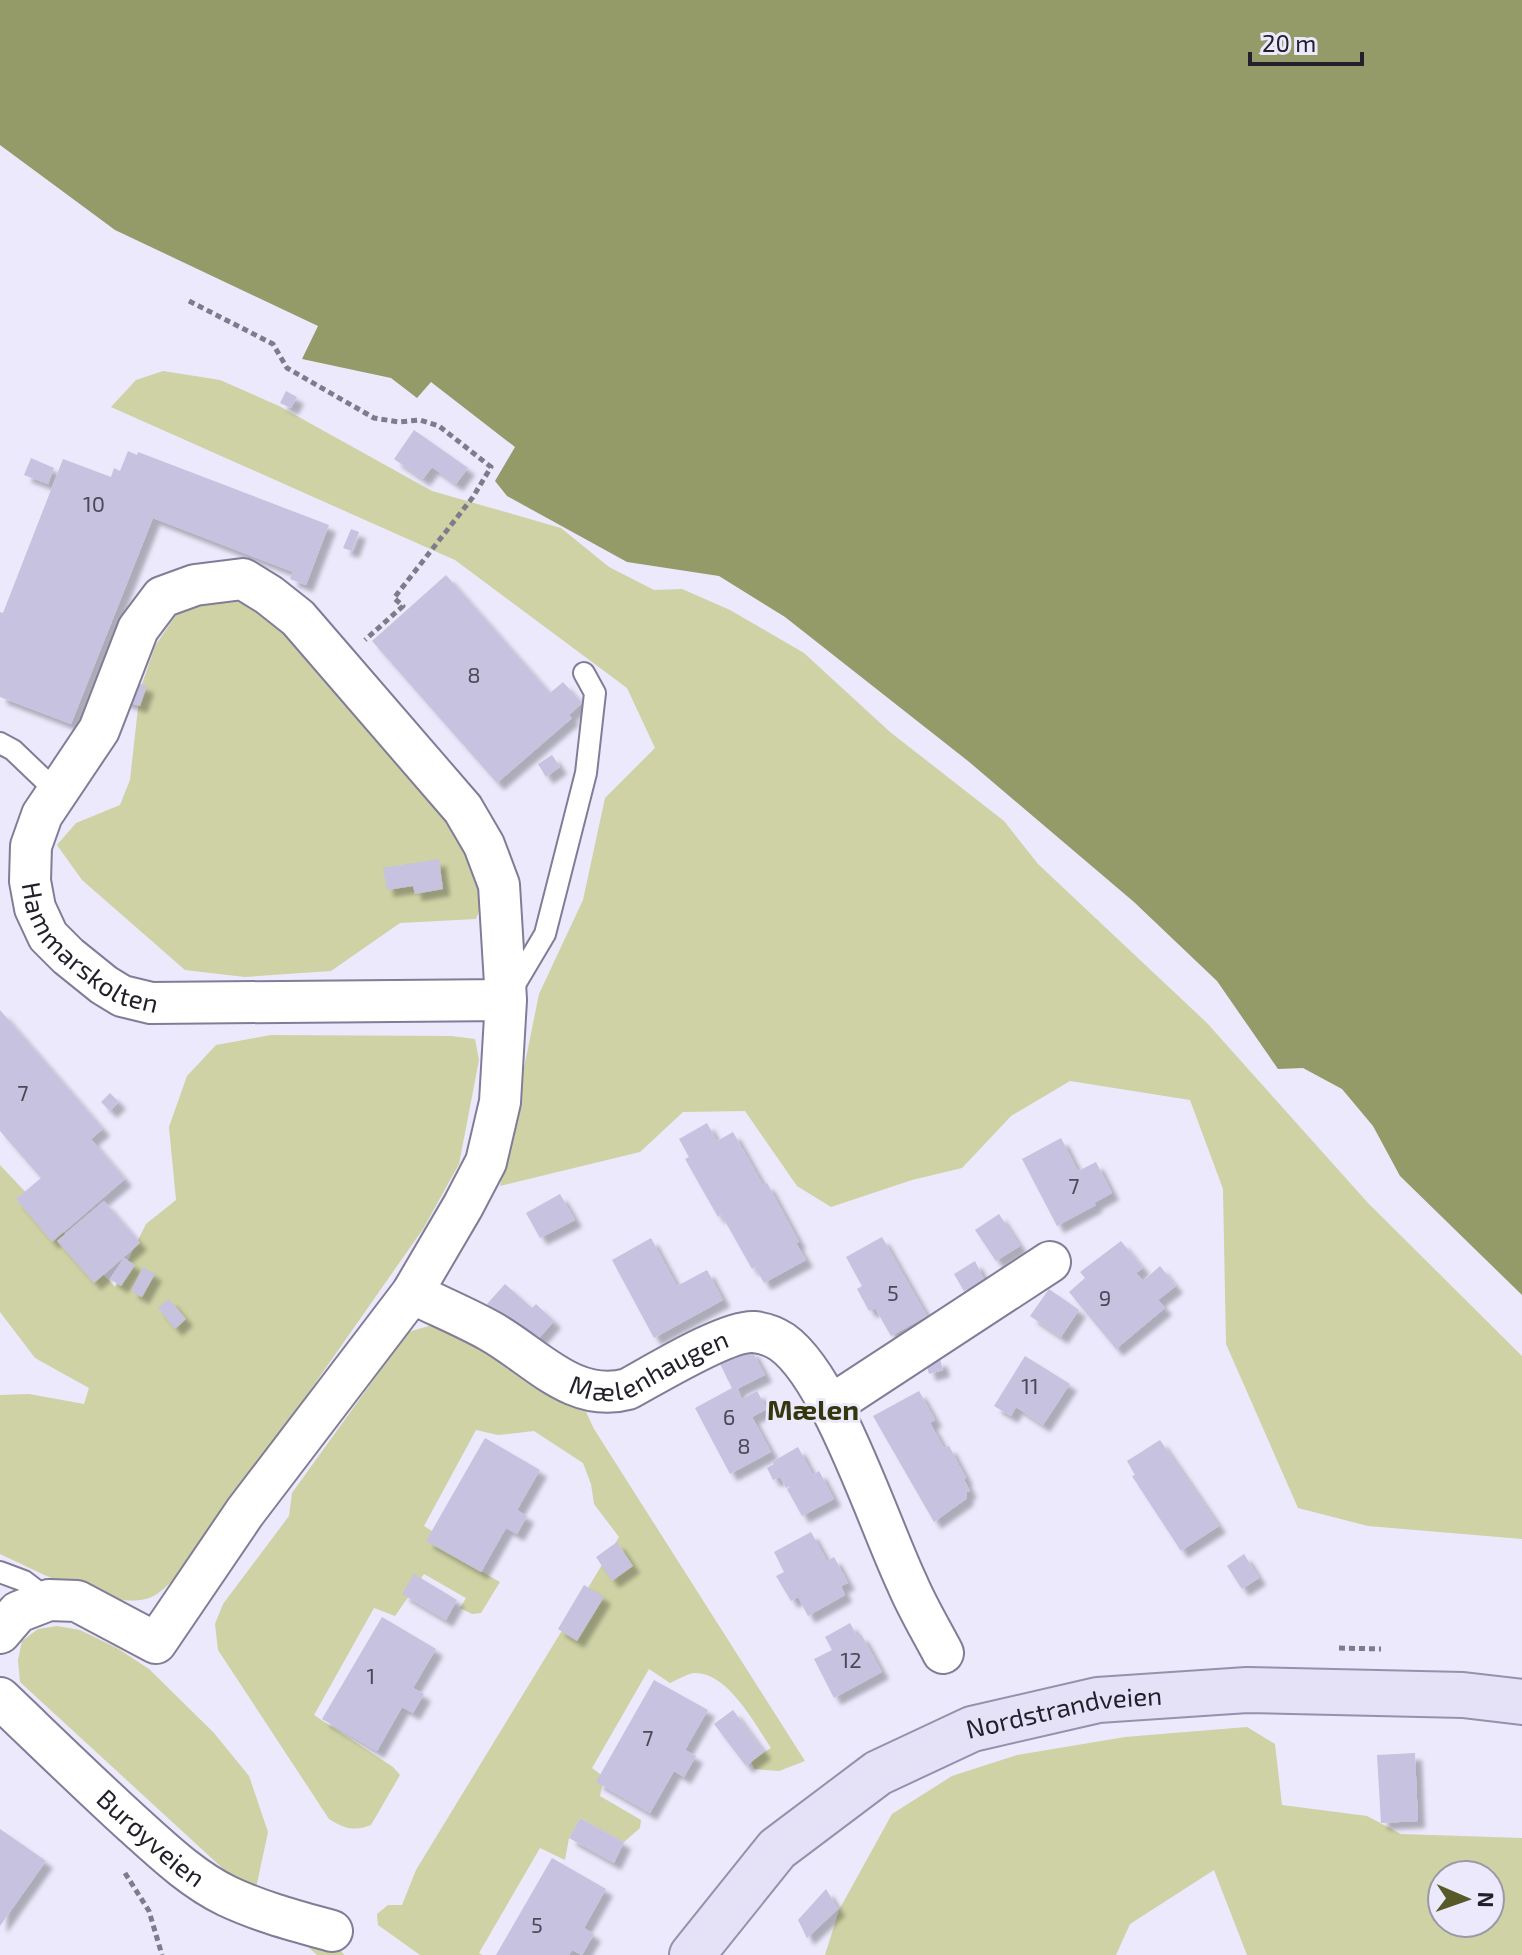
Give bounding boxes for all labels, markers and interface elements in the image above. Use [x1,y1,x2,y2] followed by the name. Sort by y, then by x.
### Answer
[1250,16,1362,66] scale bar
[1262,28,1316,57] text: 20 m
[83,490,105,516] house number: 10
[467,661,481,687] house number: 8
[16,879,162,1018] street label: Hammarskolten
[17,1079,29,1105] house number: 7
[1068,1172,1080,1198] house number: 7
[887,1279,899,1305] house number: 5
[1099,1284,1111,1310] house number: 9
[566,1322,732,1406] street label: Mælenhaugen
[1021,1372,1039,1398] house number: 11
[767,1392,859,1426] district label: Mælen
[723,1403,735,1429] house number: 6
[737,1432,751,1458] house number: 8
[840,1646,862,1672] house number: 12
[367,1662,375,1688] house number: 1
[963,1679,1163,1744] street label: Nordstrandveien
[642,1724,654,1750] house number: 7
[91,1782,211,1893] street label: Burøyveien
[1426,1859,1506,1939] north arrow
[1474,1891,1500,1908] text: N
[531,1911,543,1937] house number: 5

